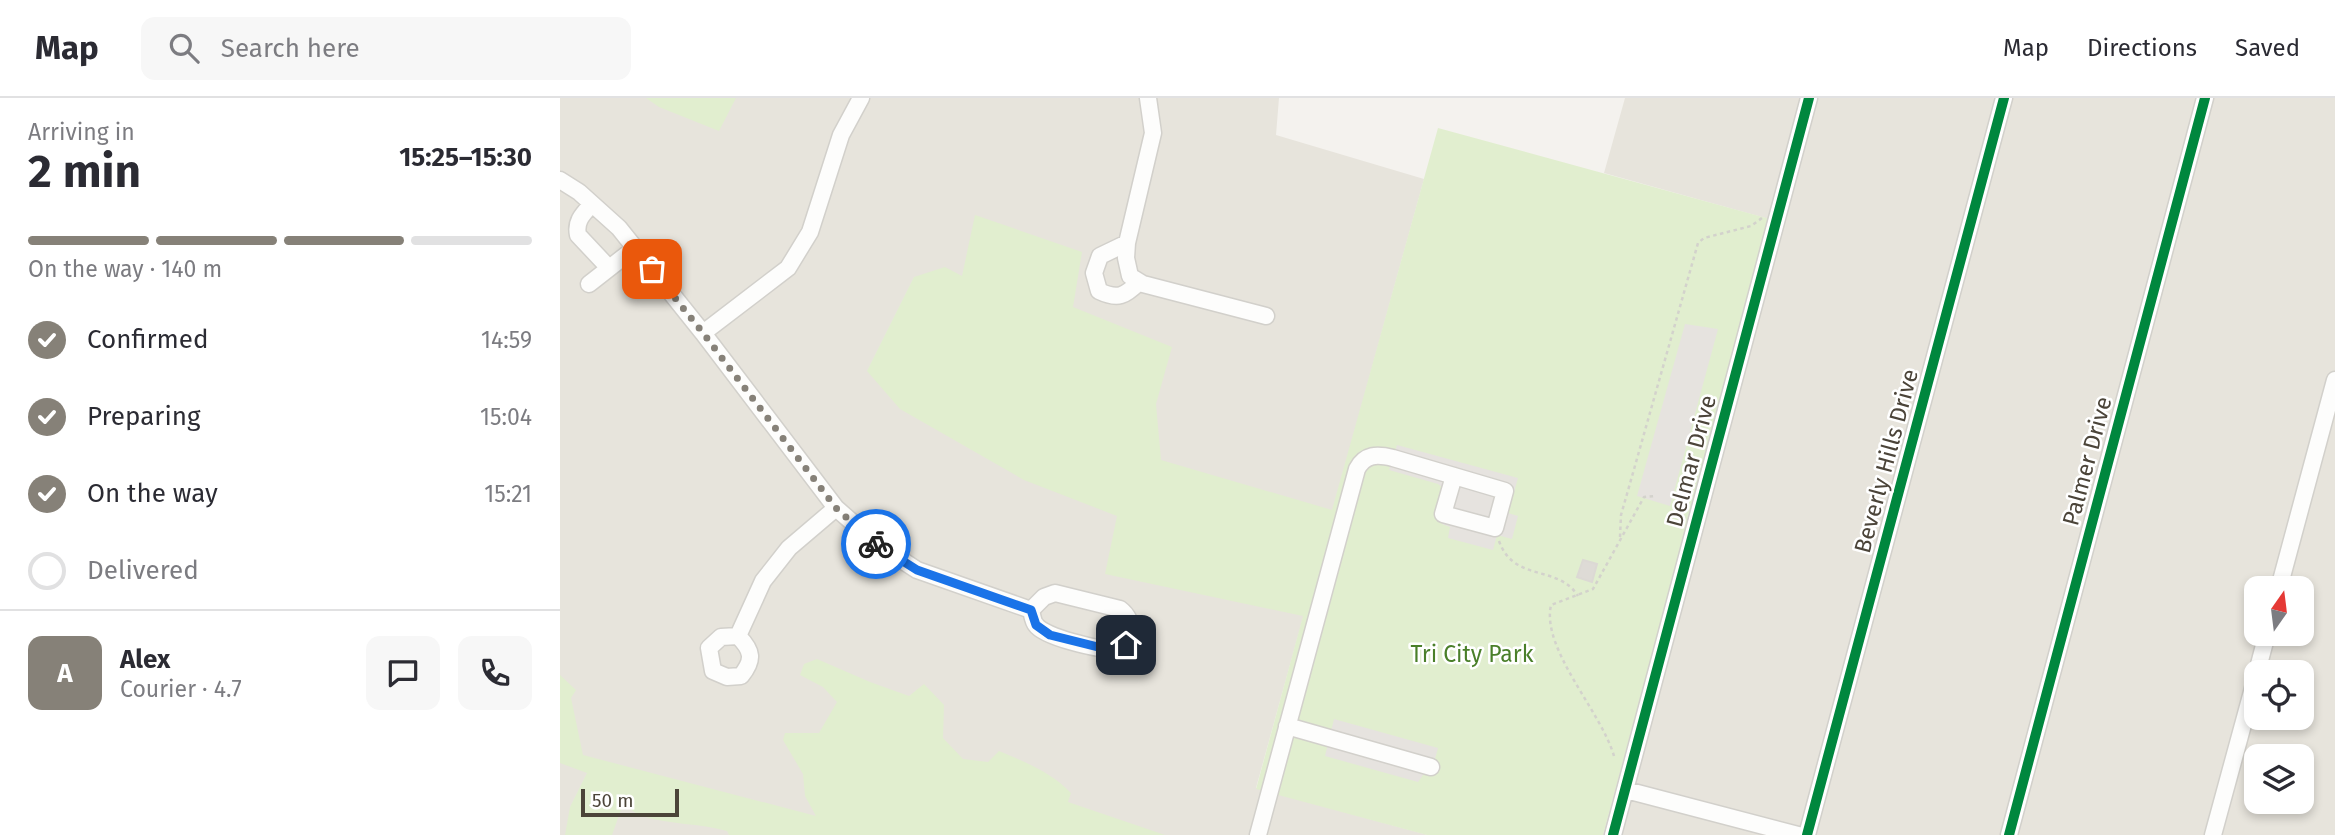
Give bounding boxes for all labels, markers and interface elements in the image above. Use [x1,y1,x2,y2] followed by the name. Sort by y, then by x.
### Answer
[141,17,631,80] search box
[35,28,99,68] text: Map
[165,29,203,67] icon: search
[221,33,360,64] text: Search here
[2003,34,2049,62] text: Map
[2087,34,2197,62] text: Directions
[2235,34,2300,62] text: Saved
[28,118,135,146] text: Arriving in
[399,142,532,173] text: 15:25–15:30
[28,144,141,199] text: 2 min
[622,239,682,299] pin
[633,250,671,288] icon: bag
[28,255,222,283] text: On the way · 140 m
[28,321,66,359] icon: check
[87,324,208,355] text: Confirmed
[481,326,532,354] text: 14:59
[1848,366,1924,556] street label: Beverly Hills Drive
[1660,392,1722,530] street label: Delmar Drive
[2056,393,2118,529] street label: Palmer Drive
[28,398,66,436] icon: check
[87,401,200,432] text: Preparing
[480,403,532,431] text: 15:04
[28,475,66,513] icon: check
[87,478,218,509] text: On the way
[484,480,532,508] text: 15:21
[841,509,911,579] courier
[857,525,895,563] icon: bike
[87,555,199,586] text: Delivered
[2244,576,2314,646] north arrow
[2244,576,2314,814] map controls
[1096,615,1156,675] pin
[1107,626,1145,664] icon: home
[366,636,440,710] button: chat
[458,636,532,710] button: phone
[1411,640,1534,668] park label: Tri City Park
[120,644,170,675] text: Alex
[57,658,73,689] text: A
[2244,660,2314,730] button: locate
[120,675,242,703] text: Courier · 4.7
[2244,744,2314,814] button: layers
[581,786,679,818] scale bar
[592,789,633,812] text: 50 m

